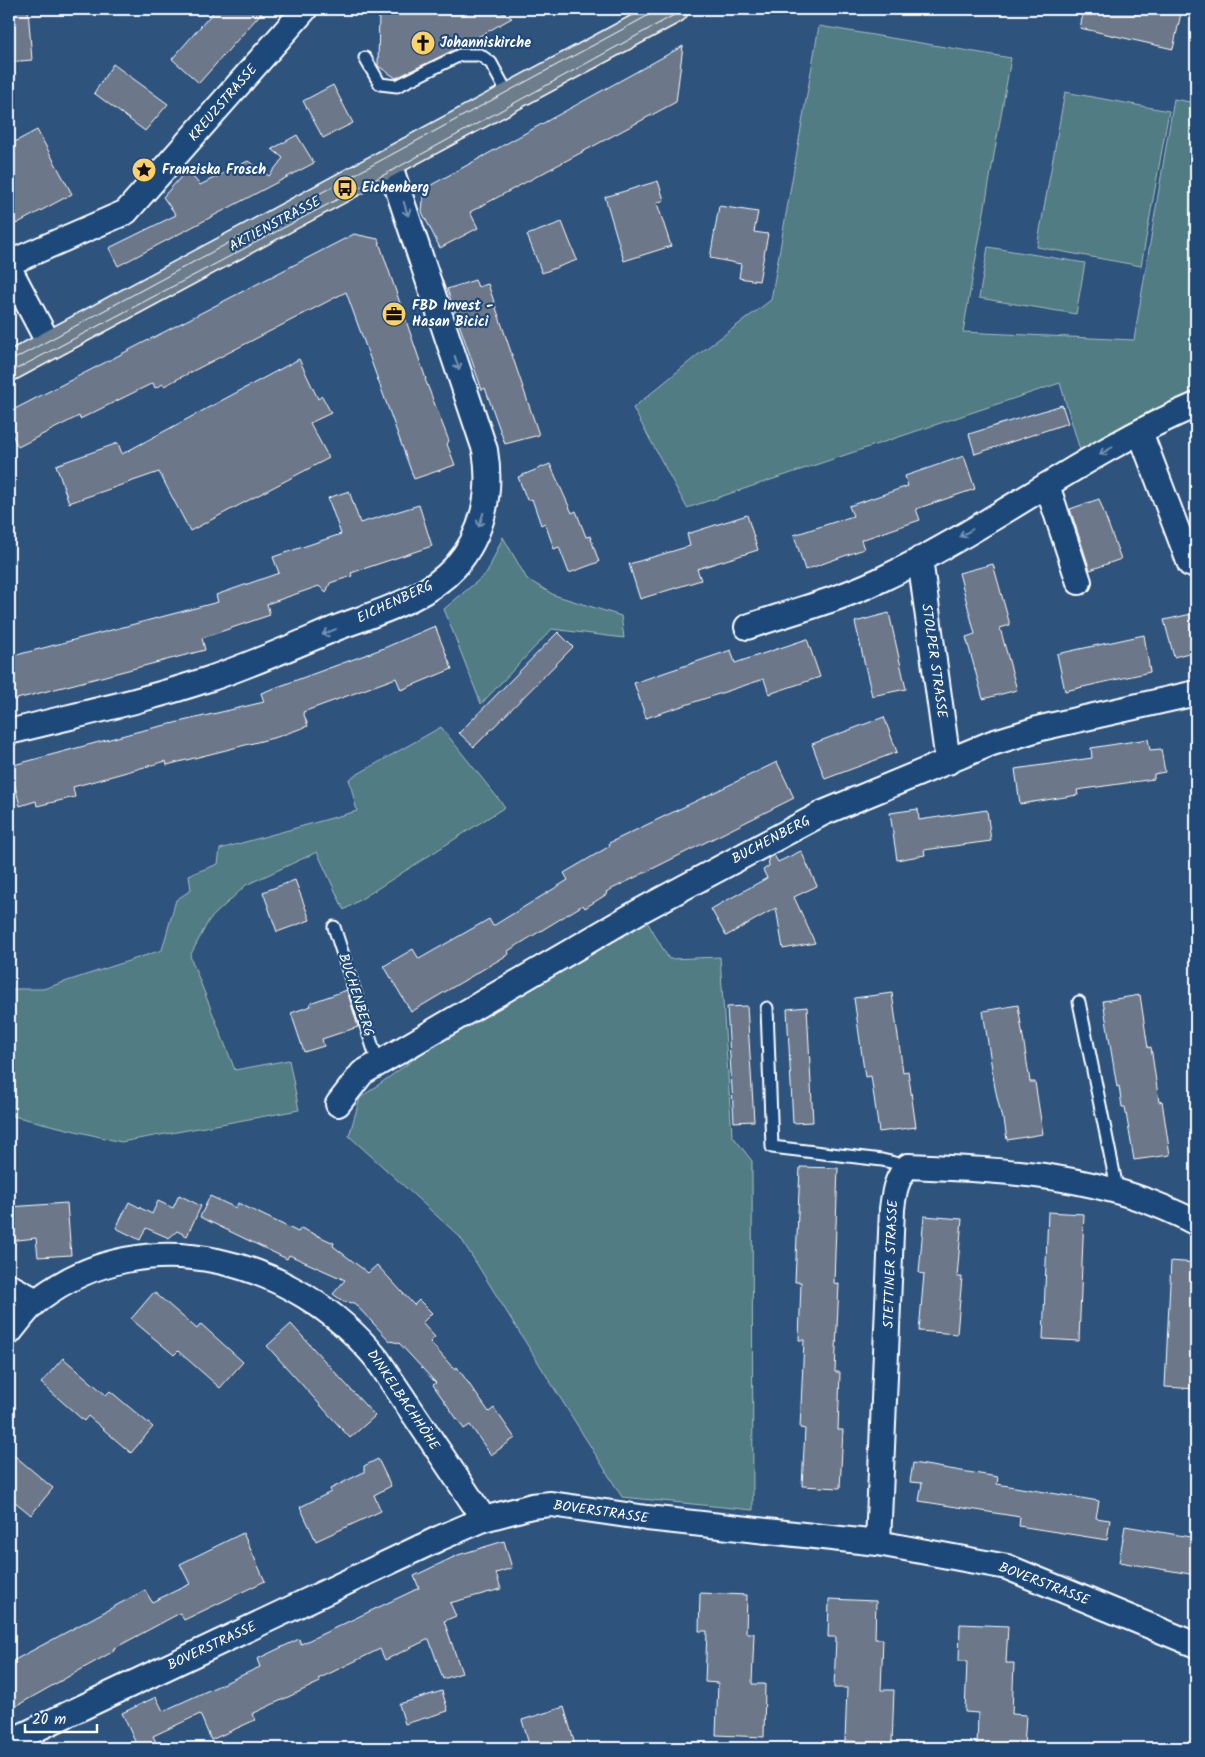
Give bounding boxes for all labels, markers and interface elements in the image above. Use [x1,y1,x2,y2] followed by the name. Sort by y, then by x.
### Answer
[410,30,436,56] church icon: Johanniskirche
[440,32,531,54] place label: Johanniskirche
[183,59,263,147] street label: KREUZSTRASSE
[131,157,157,183] place icon: Franziska Frosch
[162,159,266,181] place label: Franziska Frosch
[332,175,358,201] bus stop icon: Eichenberg
[362,177,430,199] place label: Eichenberg
[225,190,325,257] street label: AKTIENSTRASSE
[401,200,411,216] one-way arrow
[412,295,494,333] place label: FBD Invest - Hasan Bicici
[381,301,407,327] office icon: FBD Invest - Hasan Bicici
[452,355,462,371] one-way arrow
[1099,447,1114,456] one-way arrow
[476,512,486,528] one-way arrow
[958,528,973,538] one-way arrow
[353,575,437,629] street label: EICHENBERG
[915,602,953,720] street label: STOLPER STRASSE
[322,627,337,637] one-way arrow
[728,810,814,870] street label: BUCHENBERG
[332,950,380,1040] street label: BUCHENBERG
[878,1199,904,1329] street label: STETTINER STRASSE
[361,1345,445,1456] street label: DINKELBACHHÖHE
[552,1494,651,1530] street label: BOVERSTRASSE
[995,1557,1094,1612] street label: BOVERSTRASSE
[164,1615,261,1676] street label: BOVERSTRASSE
[25,1702,98,1734] scale bar
[32,1708,66,1732] text: 20 m

